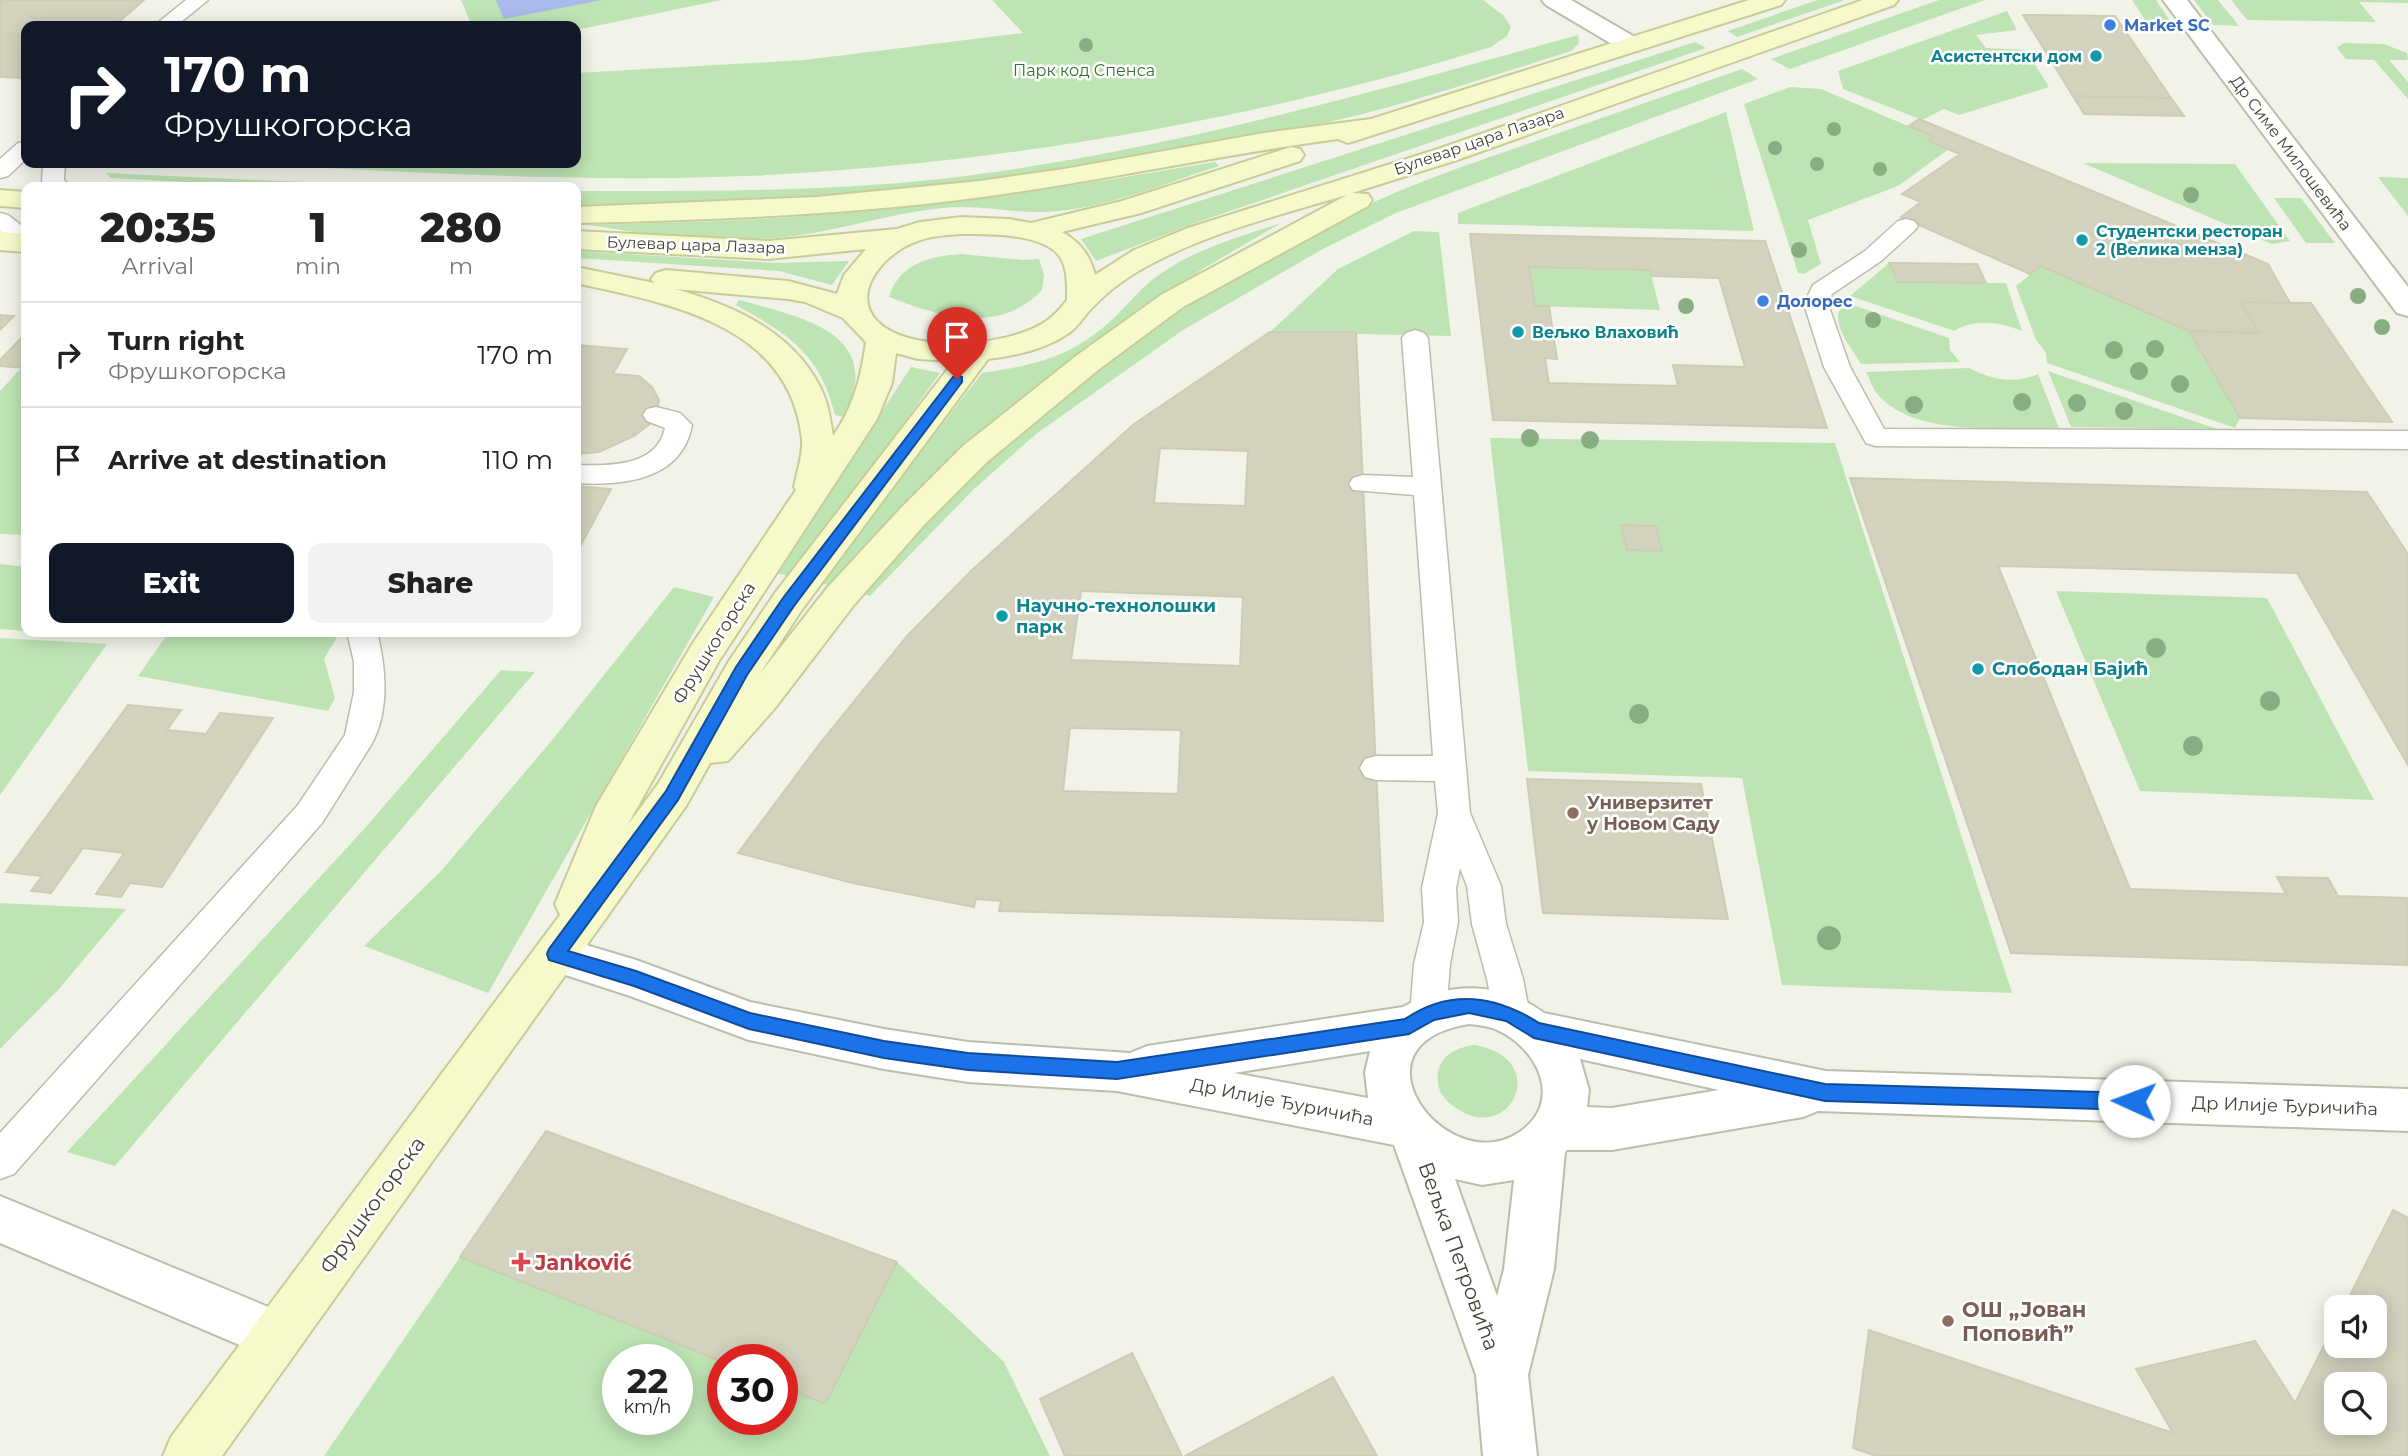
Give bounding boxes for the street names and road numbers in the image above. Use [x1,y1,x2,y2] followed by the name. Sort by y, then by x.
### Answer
[2226,72,2356,234] street label: Др Симе Милошевића
[1391,103,1567,179] street label: Булевар цара Лазара
[606,232,786,258] street label: Булевар цара Лазара
[668,578,760,708] street label: Фрушкогорска
[1189,1073,1375,1131] street label: Др Илије Ђуричића
[2192,1092,2378,1120] street label: Др Илије Ђуричића
[314,1132,430,1278] street label: Фрушкогорска
[1413,1158,1505,1354] street label: Вељка Петровића

